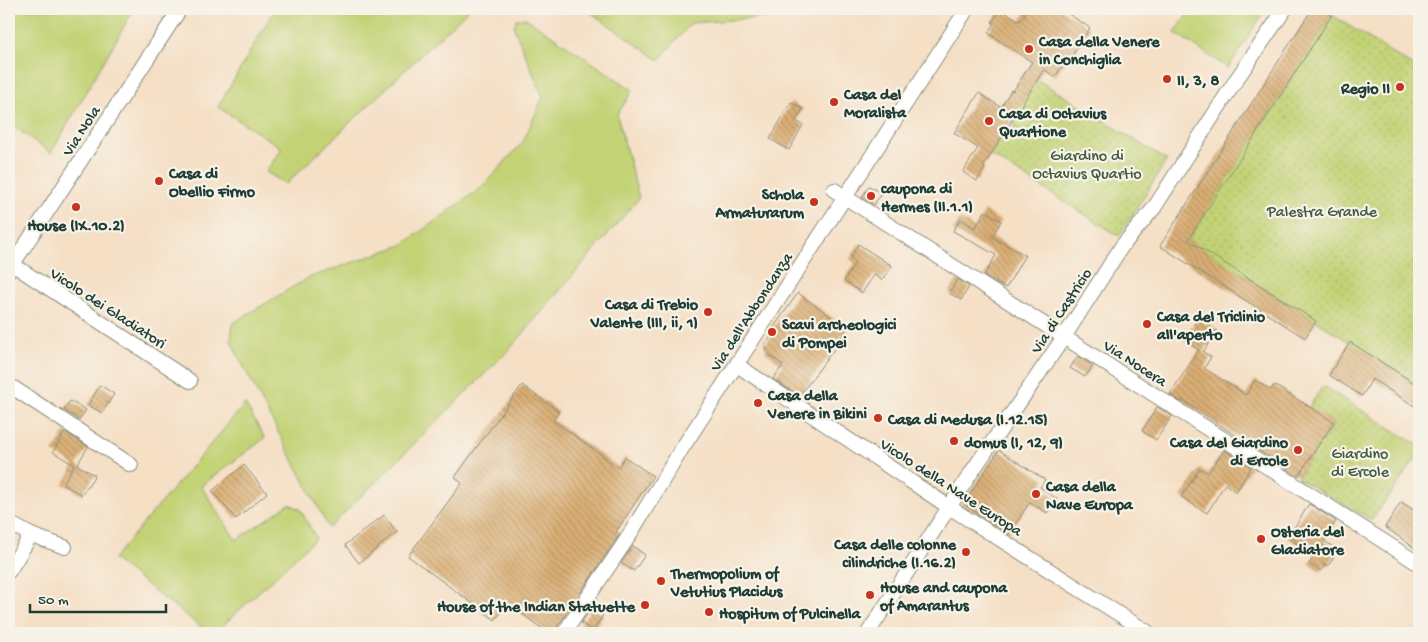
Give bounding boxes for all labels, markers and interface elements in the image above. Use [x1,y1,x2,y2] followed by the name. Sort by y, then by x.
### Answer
[1038,34,1160,71] place label: Casa della Venere in Conchiglia
[1023,43,1035,55] marker: Casa della Venere in Conchiglia
[1161,73,1173,85] marker: II, 3, 8
[1177,73,1220,92] place label: II, 3, 8
[1340,81,1390,100] place label: Regio II
[1394,81,1406,93] marker: Regio II
[843,87,907,124] place label: Casa del Moralista
[828,96,840,108] marker: Casa del Moralista
[59,102,107,161] street label: Via Nola
[998,106,1107,143] place label: Casa di Octavius Quartione
[983,115,995,127] marker: Casa di Octavius Quartione
[1032,148,1142,185] park label: Giardino di Octavius Quartio
[168,166,256,203] place label: Casa di Obellio Firmo
[153,175,165,187] marker: Casa di Obellio Firmo
[881,181,973,218] place label: caupona di Hermes (II.1.1)
[715,187,805,224] place label: Schola Armaturarum
[865,190,877,202] marker: caupona di Hermes (II.1.1)
[808,196,820,208] marker: Schola Armaturarum
[70,201,82,213] marker: House (IX.10.2)
[1266,204,1378,223] park label: Palestra Grande
[27,218,125,237] place label: House (IX.10.2)
[707,249,799,377] street label: Via dell'Abbondanza
[45,265,169,355] street label: Vicolo dei Gladiatori
[1028,266,1098,359] street label: Via di Castricio
[590,297,699,334] place label: Casa di Trebio Valente (III, ii, 1)
[702,306,714,318] marker: Casa di Trebio Valente (III, ii, 1)
[1156,309,1266,346] place label: Casa del Triclinio all'aperto
[782,317,897,354] place label: Scavi archeologici di Pompei
[1141,318,1153,330] marker: Casa del Triclinio all'aperto
[766,326,778,338] marker: Scavi archeologici di Pompei
[1098,337,1170,393] street label: Via Nocera
[767,388,867,425] place label: Casa della Venere in Bikini
[752,397,764,409] marker: Casa della Venere in Bikini
[872,412,884,424] marker: Casa di Medusa (I.12.15)
[887,412,1048,431] place label: Casa di Medusa (I.12.15)
[875,435,1026,543] street label: Vicolo della Nave Europa
[948,435,960,447] marker: domus (I, 12, 9)
[964,435,1063,454] place label: domus (I, 12, 9)
[1169,435,1289,472] place label: Casa del Giardino di Ercole
[1292,444,1304,456] marker: Casa del Giardino di Ercole
[1331,446,1390,483] park label: Giardino di Ercole
[1045,479,1134,516] place label: Casa della Nave Europa
[1030,488,1042,500] marker: Casa della Nave Europa
[1271,524,1345,561] place label: Osteria del Gladiatore
[1255,533,1267,545] marker: Osteria del Gladiatore
[833,537,957,574] place label: Casa delle colonne cilindriche (I.16.2)
[960,546,972,558] marker: Casa delle colonne cilindriche (I.16.2)
[669,565,783,603] place label: Thermopolium of Vetutius Placidus
[655,575,667,587] marker: Thermopolium of Vetutius Placidus
[879,580,1008,617] place label: House and caupona of Amarantus
[30,582,166,614] scale bar
[864,589,876,601] marker: House and caupona of Amarantus
[38,592,69,610] text: 50 m
[437,598,636,618] place label: House of the Indian Statuette
[639,599,651,611] marker: House of the Indian Statuette
[719,605,862,625] place label: Hospitum of Pulcinella
[703,606,715,618] marker: Hospitum of Pulcinella

